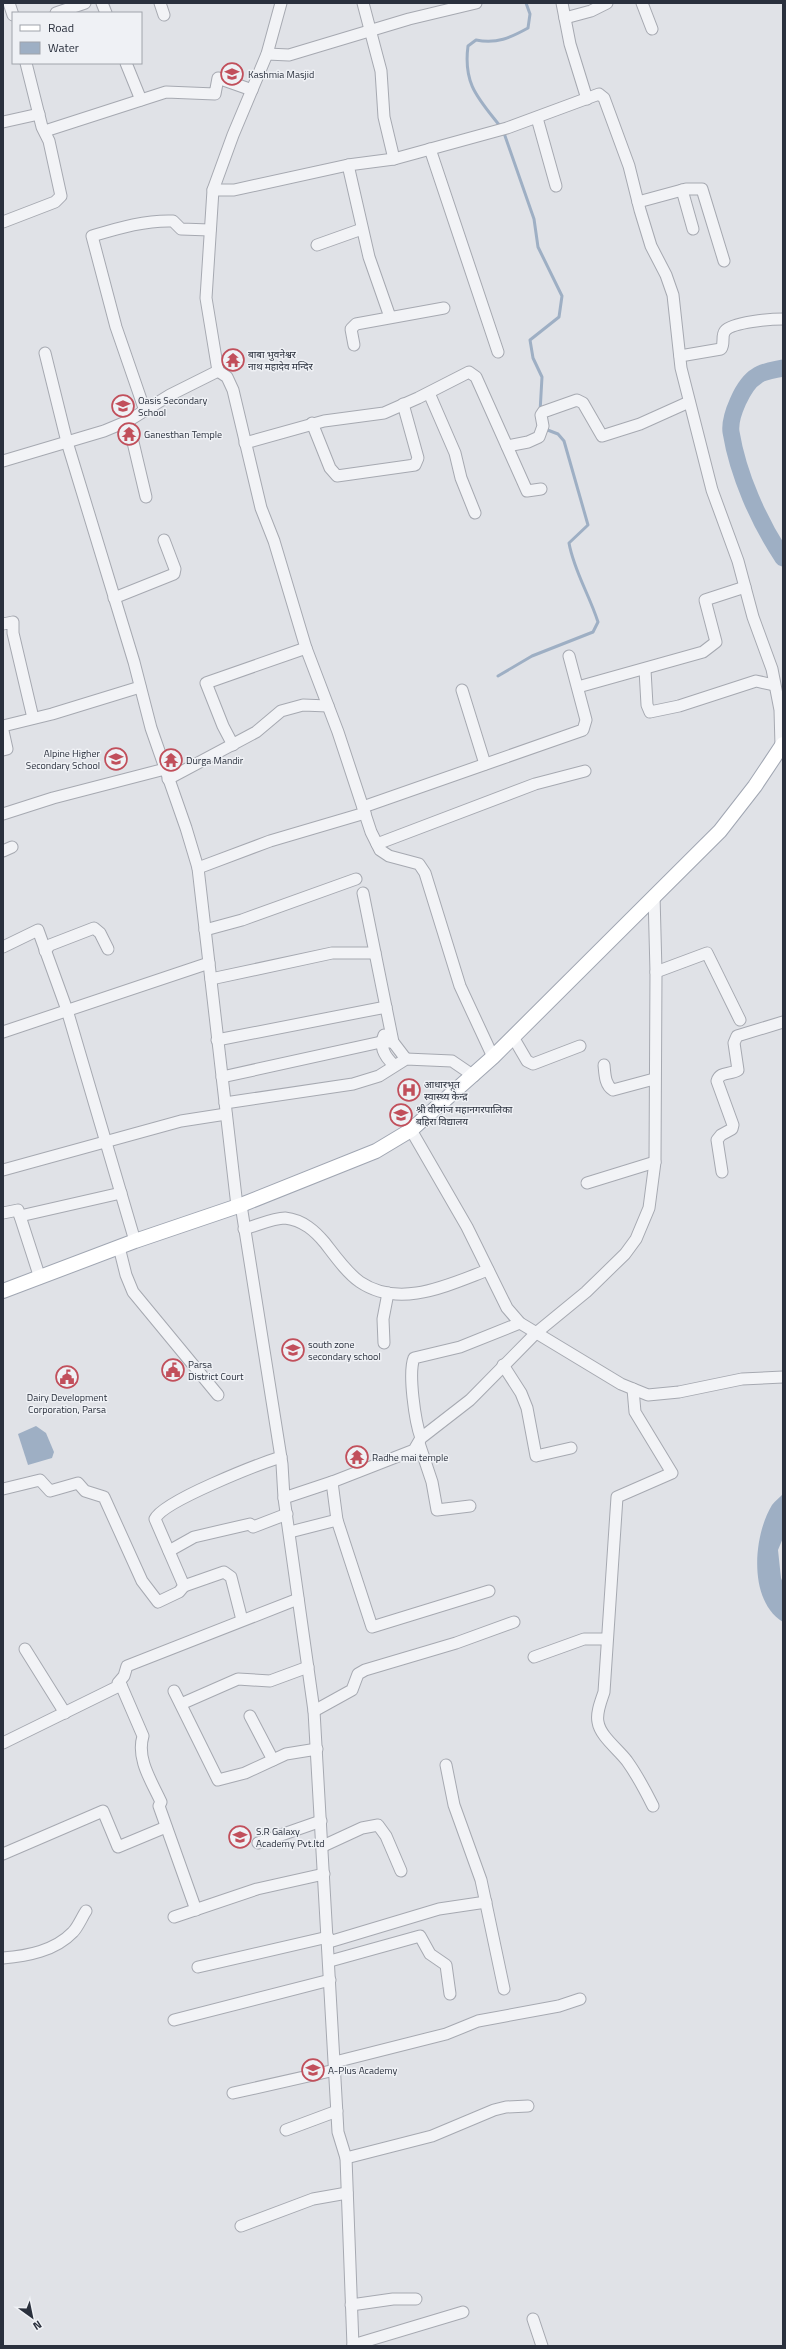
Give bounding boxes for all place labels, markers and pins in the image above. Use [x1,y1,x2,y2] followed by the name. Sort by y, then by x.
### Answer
[219,61,245,87] school or university icon: Kashmia Masjid
[248,67,314,82] place label: Kashmia Masjid
[220,347,246,373] temple icon: बाबा भुवनेश्वर नाथ महादेव मन्दिर
[248,347,314,374] place label: बाबा भुवनेश्वर नाथ महादेव मन्दिर
[110,393,136,419] school or university icon: Oasis Secondary School
[138,393,207,420] place label: Oasis Secondary School
[116,421,142,447] temple icon: Ganesthan Temple
[144,427,222,442] place label: Ganesthan Temple
[26,746,101,773] place label: Alpine Higher Secondary School
[103,746,129,772] school or university icon: Alpine Higher Secondary School
[158,747,184,773] temple icon: Durga Mandir
[186,753,244,768] place label: Durga Mandir
[396,1077,422,1103] hospital icon: आधारभूत स्वास्थ्य केन्द्र
[424,1077,468,1104] place label: आधारभूत स्वास्थ्य केन्द्र
[388,1102,414,1128] school or university icon: श्री वीरगंज महानगरपालिका बहिरा विद्यालय
[416,1102,513,1129] place label: श्री वीरगंज महानगरपालिका बहिरा विद्यालय
[280,1337,306,1363] school or university icon: south zone secondary school
[308,1337,381,1364] place label: south zone secondary school
[160,1357,186,1383] public building icon: Parsa District Court
[188,1357,244,1384] place label: Parsa District Court
[54,1364,80,1390] public building icon: Dairy Development Corporation, Parsa
[27,1390,108,1417] place label: Dairy Development Corporation, Parsa
[344,1444,370,1470] temple icon: Radhe mai temple
[372,1450,448,1465] place label: Radhe mai temple
[227,1824,253,1850] school or university icon: S.R Galaxy Academy Pvt.ltd
[256,1824,324,1851] place label: S.R Galaxy Academy Pvt.ltd
[300,2057,326,2083] school or university icon: A-Plus Academy
[328,2063,398,2078] place label: A-Plus Academy

